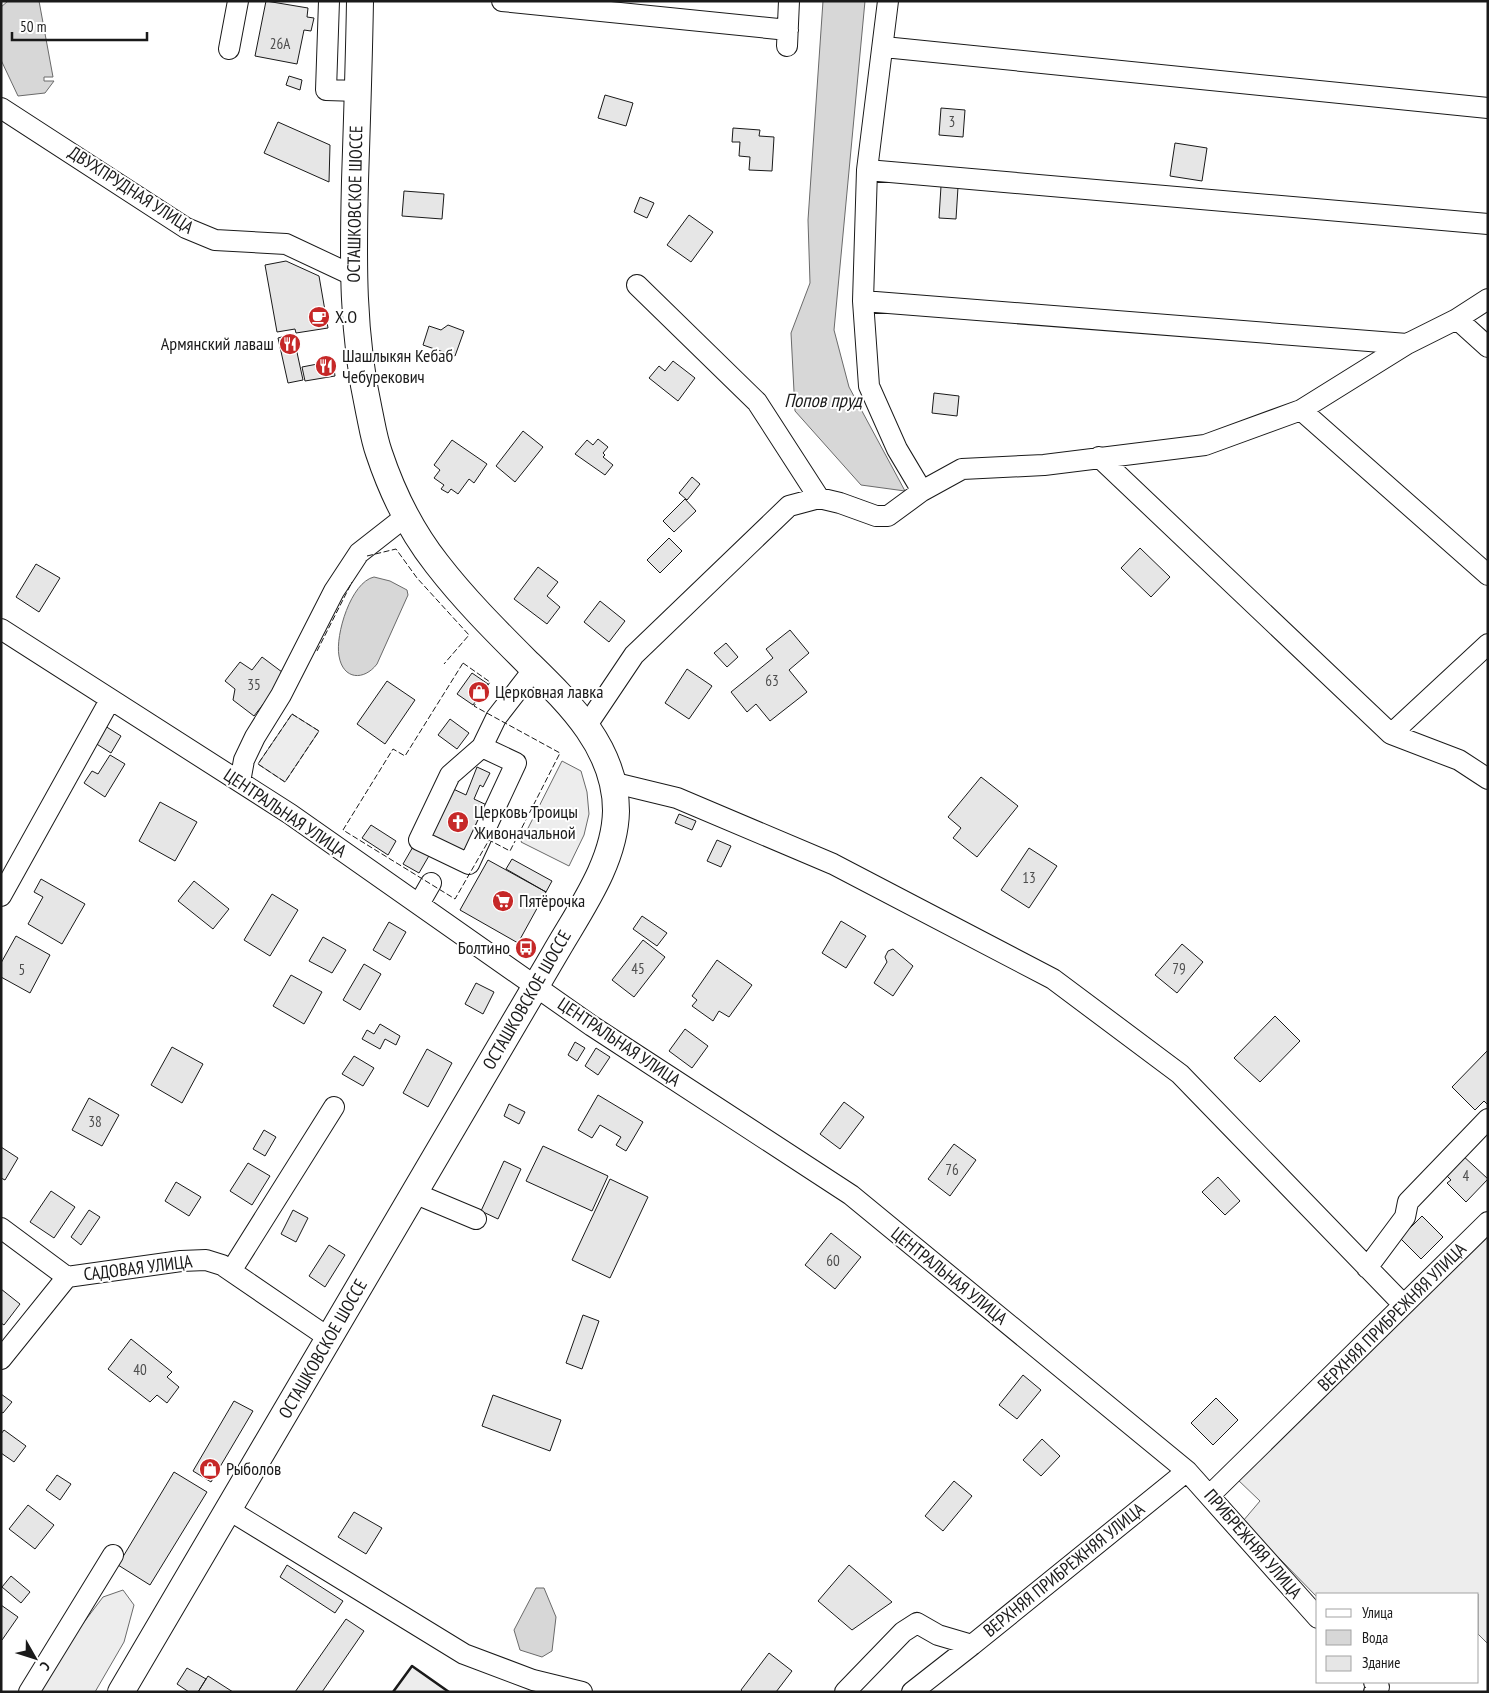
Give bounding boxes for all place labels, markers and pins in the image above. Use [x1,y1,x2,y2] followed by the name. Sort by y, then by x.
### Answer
[307,305,331,329] cafe icon: X.O
[335,305,357,328] place label: X.O
[161,332,274,355] place label: Армянский лаваш
[278,332,302,356] restaurant icon: Армянский лаваш
[342,344,453,388] place label: Шашлыкян Кебаб Чебурекович
[314,354,338,378] restaurant icon: Шашлыкян Кебаб Чебурекович
[467,680,491,704] shop icon: Церковная лавка
[495,680,603,703] place label: Церковная лавка
[473,800,578,844] place label: Церковь Троицы Живоначальной
[446,810,470,834] church icon: Церковь Троицы Живоначальной
[491,889,515,913] supermarket icon: Пятёрочка
[519,889,585,912] place label: Пятёрочка
[458,936,510,959] place label: Болтино
[514,936,538,960] bus stop icon: Болтино
[198,1457,222,1481] shop icon: Рыболов
[226,1457,281,1480] place label: Рыболов

